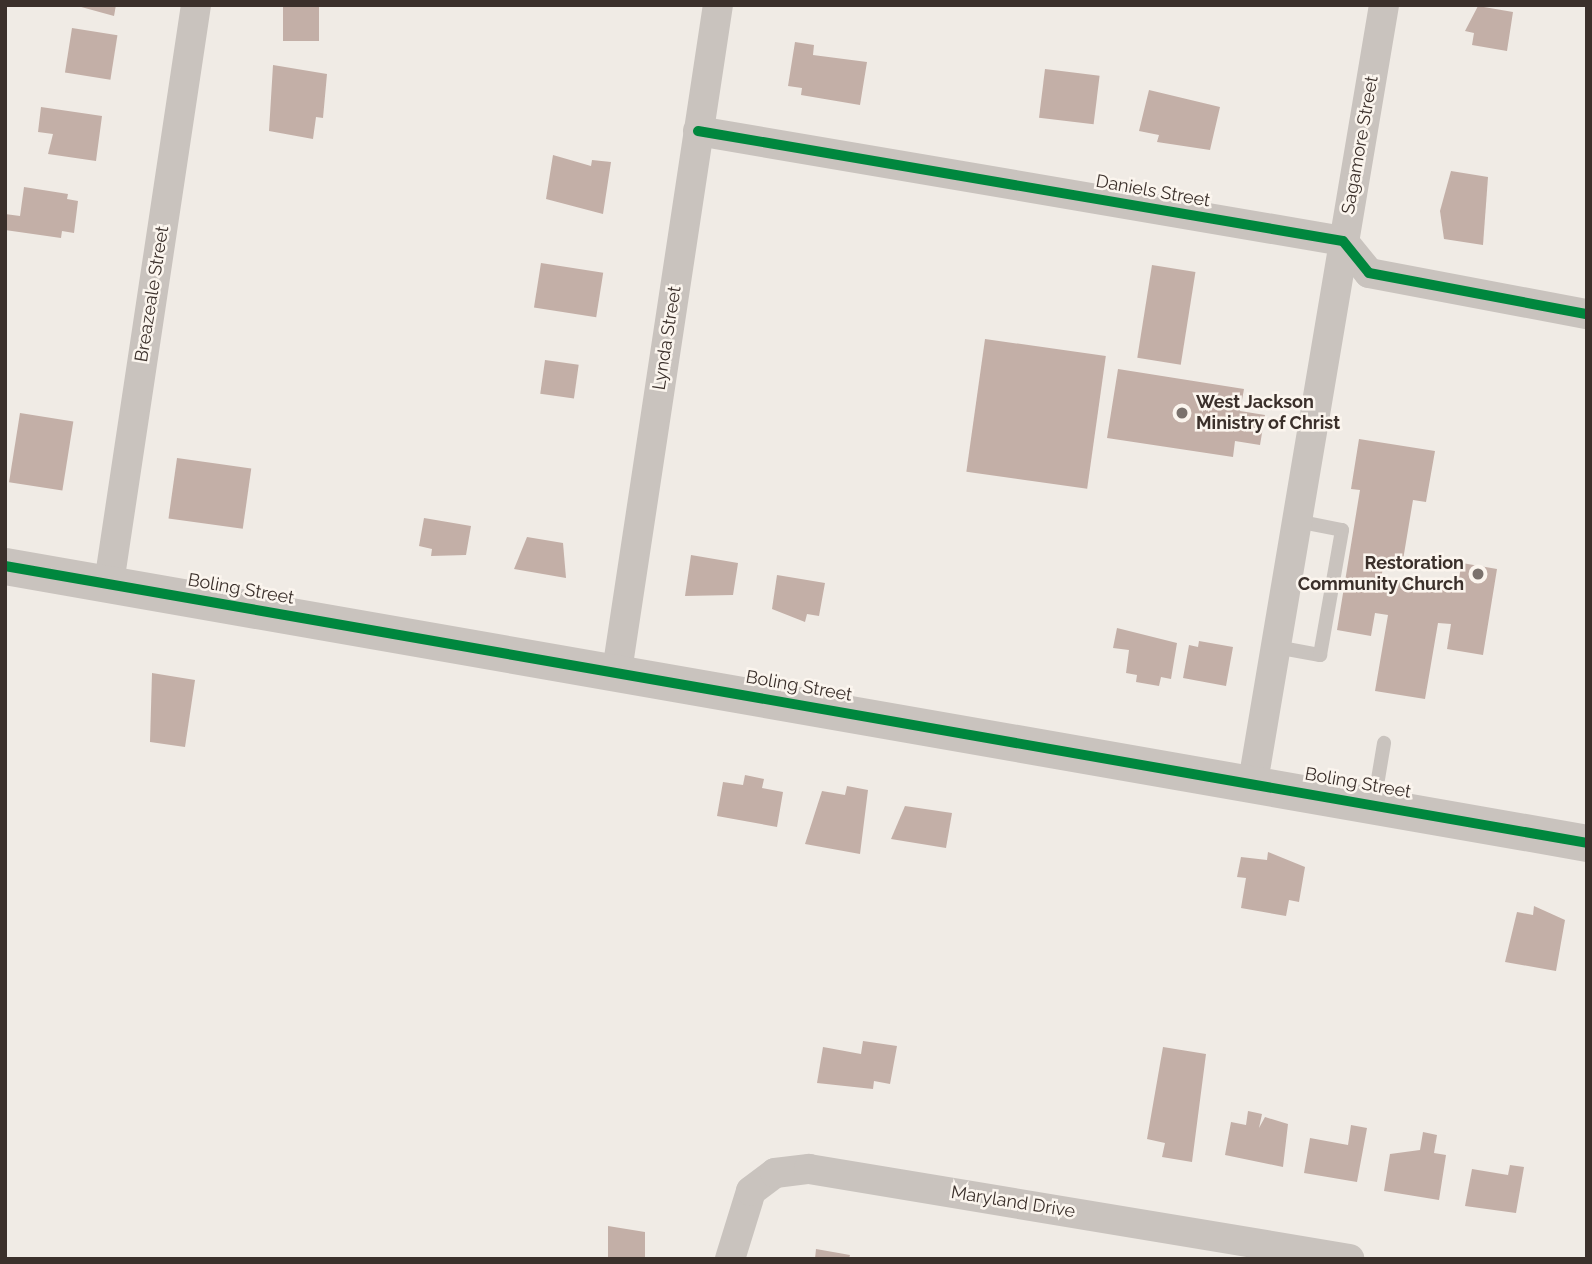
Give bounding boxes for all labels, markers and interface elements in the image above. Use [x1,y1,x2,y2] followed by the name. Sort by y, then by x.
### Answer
[1337,74,1383,216] street label: Sagamore Street
[1094,170,1212,212] street label: Daniels Street
[131,224,173,364] street label: Breazeale Street
[648,285,686,391] street label: Lynda Street
[1196,392,1341,434] place label: West Jackson Ministry of Christ
[1174,405,1190,421] marker: West Jackson Ministry of Christ
[1297,553,1464,596] place label: Restoration Community Church
[1470,566,1486,582] marker: Restoration Community Church
[186,569,296,609] street label: Boling Street
[744,666,854,706] street label: Boling Street
[1303,763,1413,803] street label: Boling Street
[949,1182,1077,1222] street label: Maryland Drive

